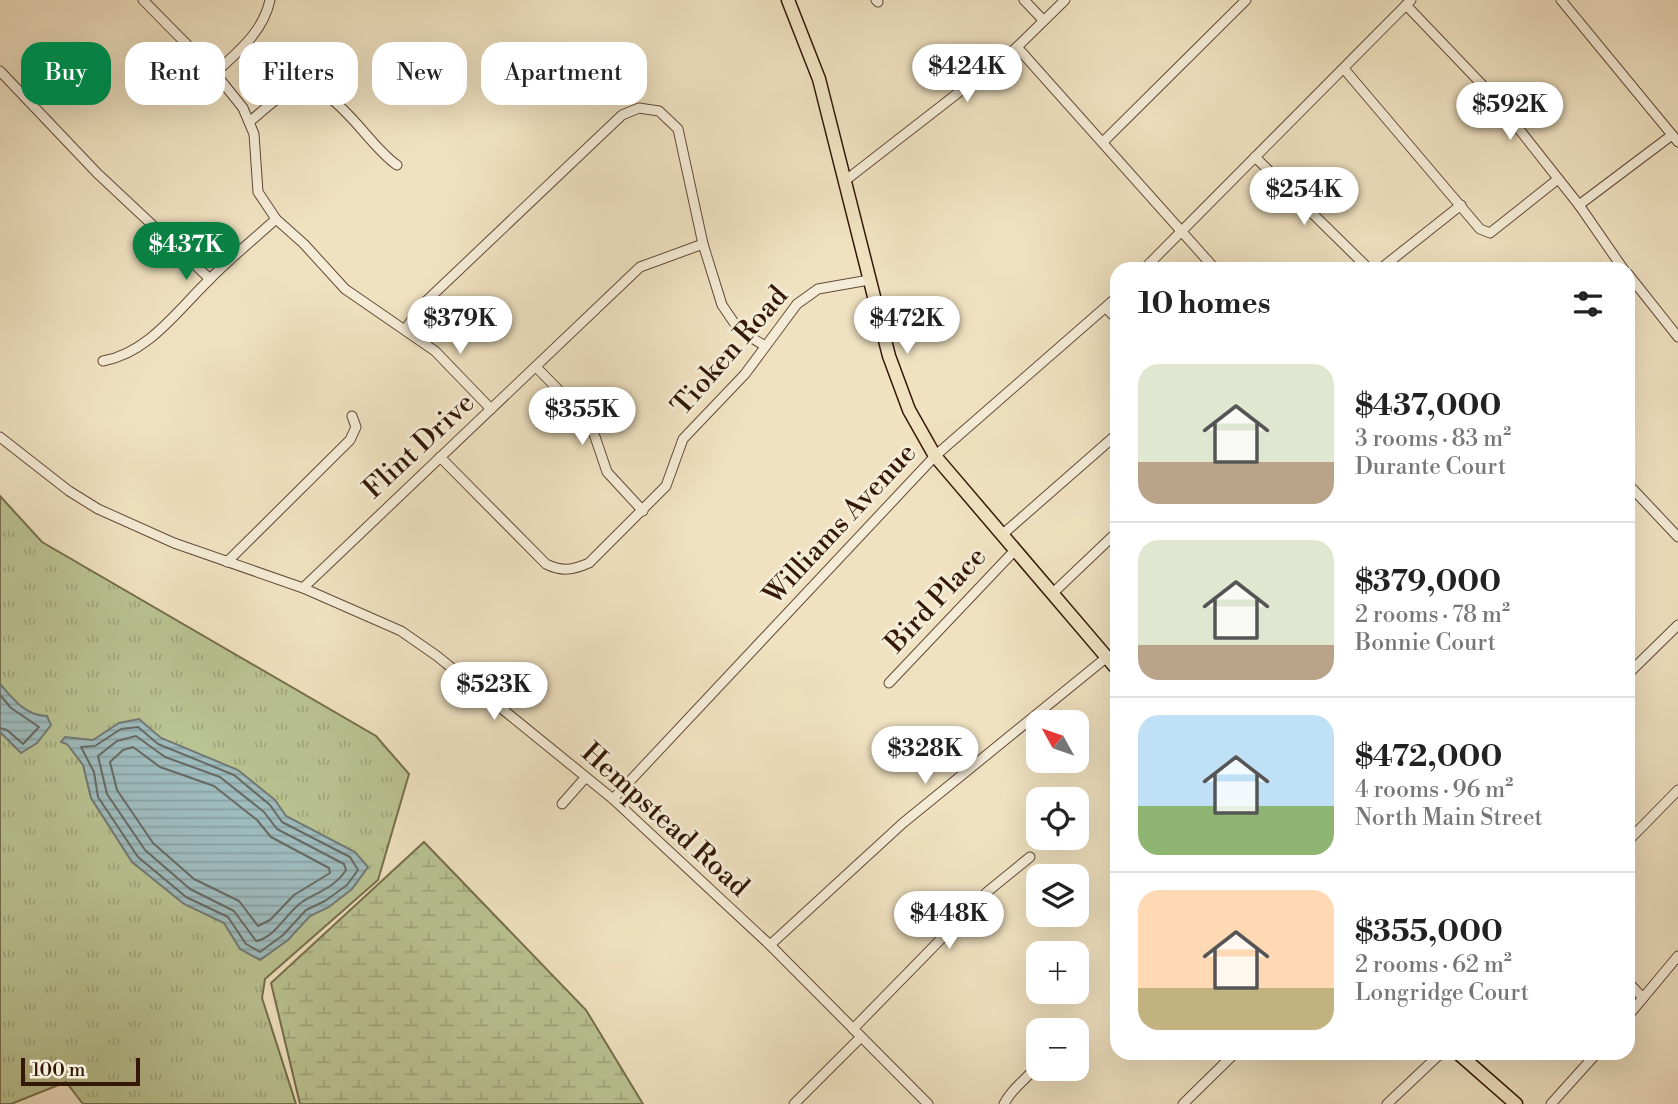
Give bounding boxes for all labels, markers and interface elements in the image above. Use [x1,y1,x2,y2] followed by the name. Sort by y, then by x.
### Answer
[21,42,111,105] chip: Buy
[125,42,225,105] chip: Rent
[239,42,358,105] chip: Filters
[372,42,467,105] chip: New
[481,42,647,105] chip: Apartment
[918,44,1016,104] pin: $424K
[928,53,1006,81] text: $424K
[1461,82,1559,142] pin: $592K
[1472,91,1548,119] text: $592K
[1255,168,1353,227] pin: $254K
[1266,176,1342,204] text: $254K
[137,222,235,282] pin: $437K
[149,231,223,259] text: $437K
[664,279,796,423] street label: Tioken Road
[1138,285,1271,323] text: 10 homes
[1569,285,1607,323] icon: filters
[411,296,509,356] pin: $379K
[858,296,956,356] pin: $472K
[423,305,497,333] text: $379K
[870,305,944,333] text: $472K
[356,386,482,506] street label: Flint Drive
[1355,387,1501,425] text: $437,000
[533,388,631,447] pin: $355K
[1194,392,1278,476] icon: home
[545,396,619,424] text: $355K
[1355,425,1511,453] text: 3 rooms · 83 m²
[755,436,924,613] street label: Williams Avenue
[1355,453,1506,481] text: Durante Court
[877,540,994,661] street label: Bird Place
[1355,563,1501,601] text: $379,000
[1194,568,1278,652] icon: home
[1355,601,1510,629] text: 2 rooms · 78 m²
[1355,629,1496,657] text: Bonnie Court
[445,662,543,722] pin: $523K
[457,671,531,699] text: $523K
[1026,710,1088,774] north arrow
[1026,710,1089,1081] map controls
[876,726,974,786] pin: $328K
[574,735,756,905] street label: Hempstead Road
[887,735,963,763] text: $328K
[1355,738,1502,776] text: $472,000
[1194,743,1278,827] icon: home
[1355,776,1513,804] text: 4 rooms · 96 m²
[1026,787,1089,850] button: locate
[1355,804,1543,832] text: North Main Street
[1026,864,1089,927] button: layers
[900,892,998,951] pin: $448K
[910,900,988,928] text: $448K
[1355,913,1503,951] text: $355,000
[1194,918,1278,1002] icon: home
[1026,941,1089,1004] button: +
[1355,951,1512,979] text: 2 rooms · 62 m²
[1355,979,1529,1007] text: Longridge Court
[1026,1018,1089,1081] button: −
[21,1055,140,1087] scale bar
[32,1058,85,1082] text: 100 m

